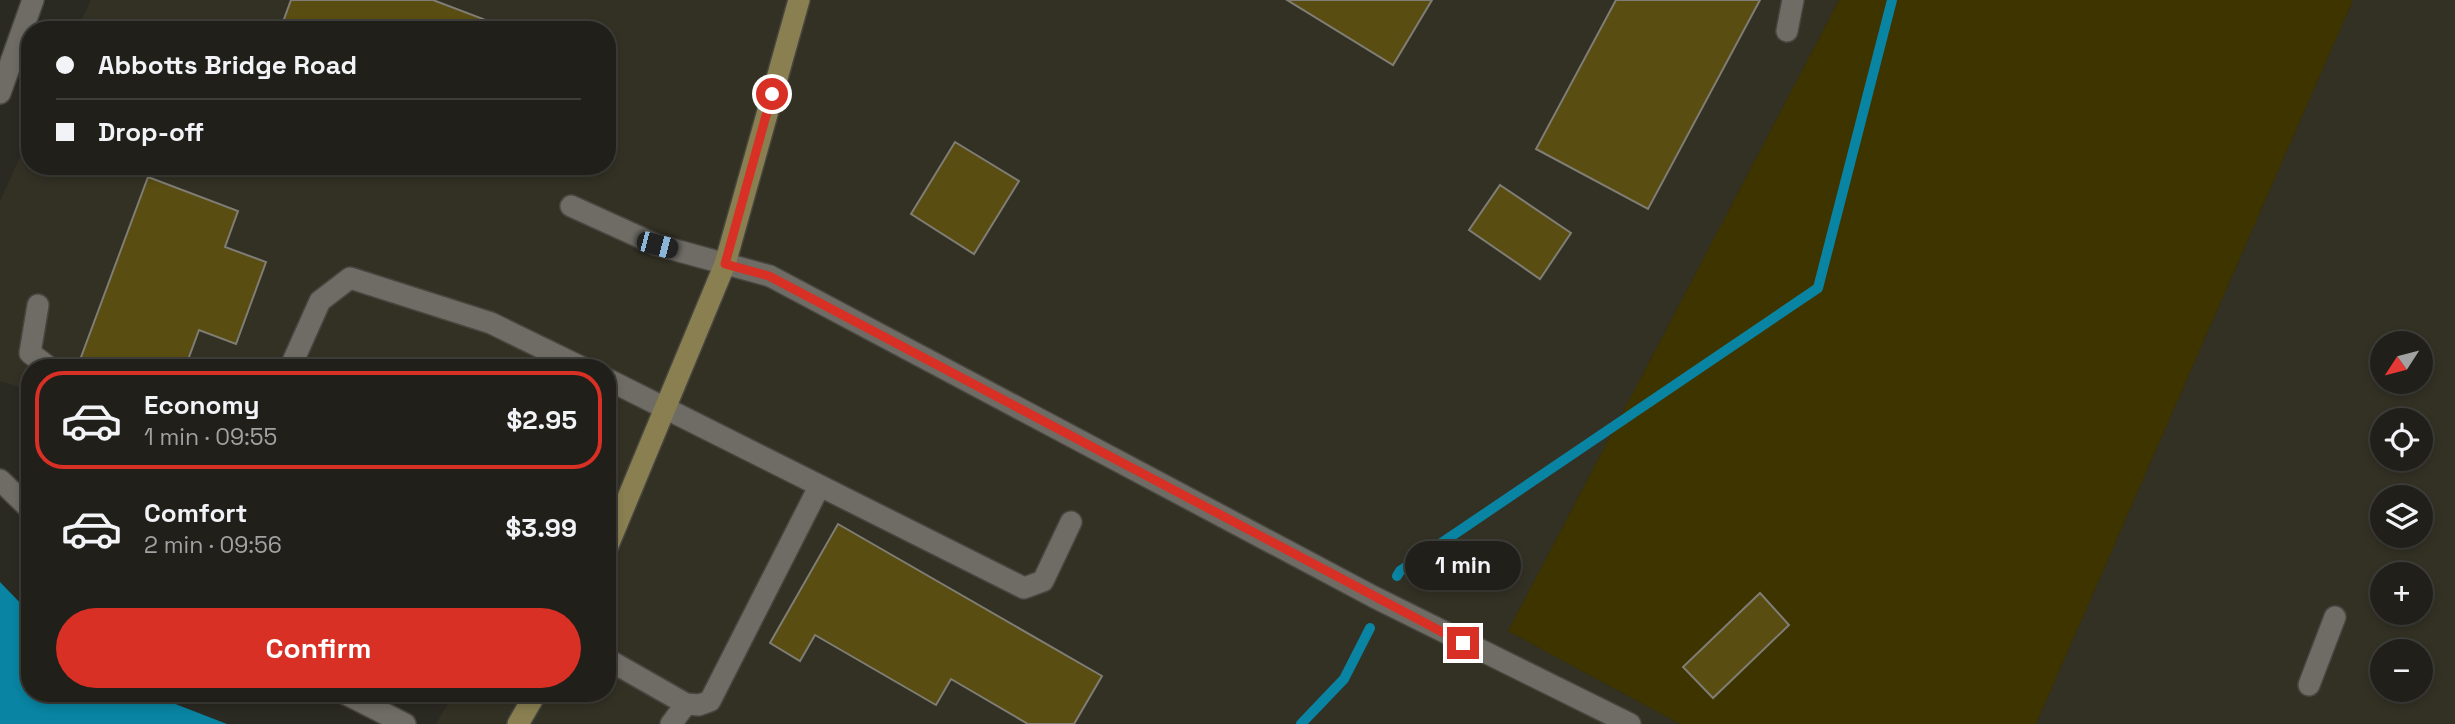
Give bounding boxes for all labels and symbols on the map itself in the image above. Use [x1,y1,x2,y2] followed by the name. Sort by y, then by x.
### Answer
[756,78,788,110] route start
[634,229,681,261] car
[2370,331,2432,394] north arrow
[1405,542,1521,590] callout: 1 min
[1447,627,1479,659] route end

